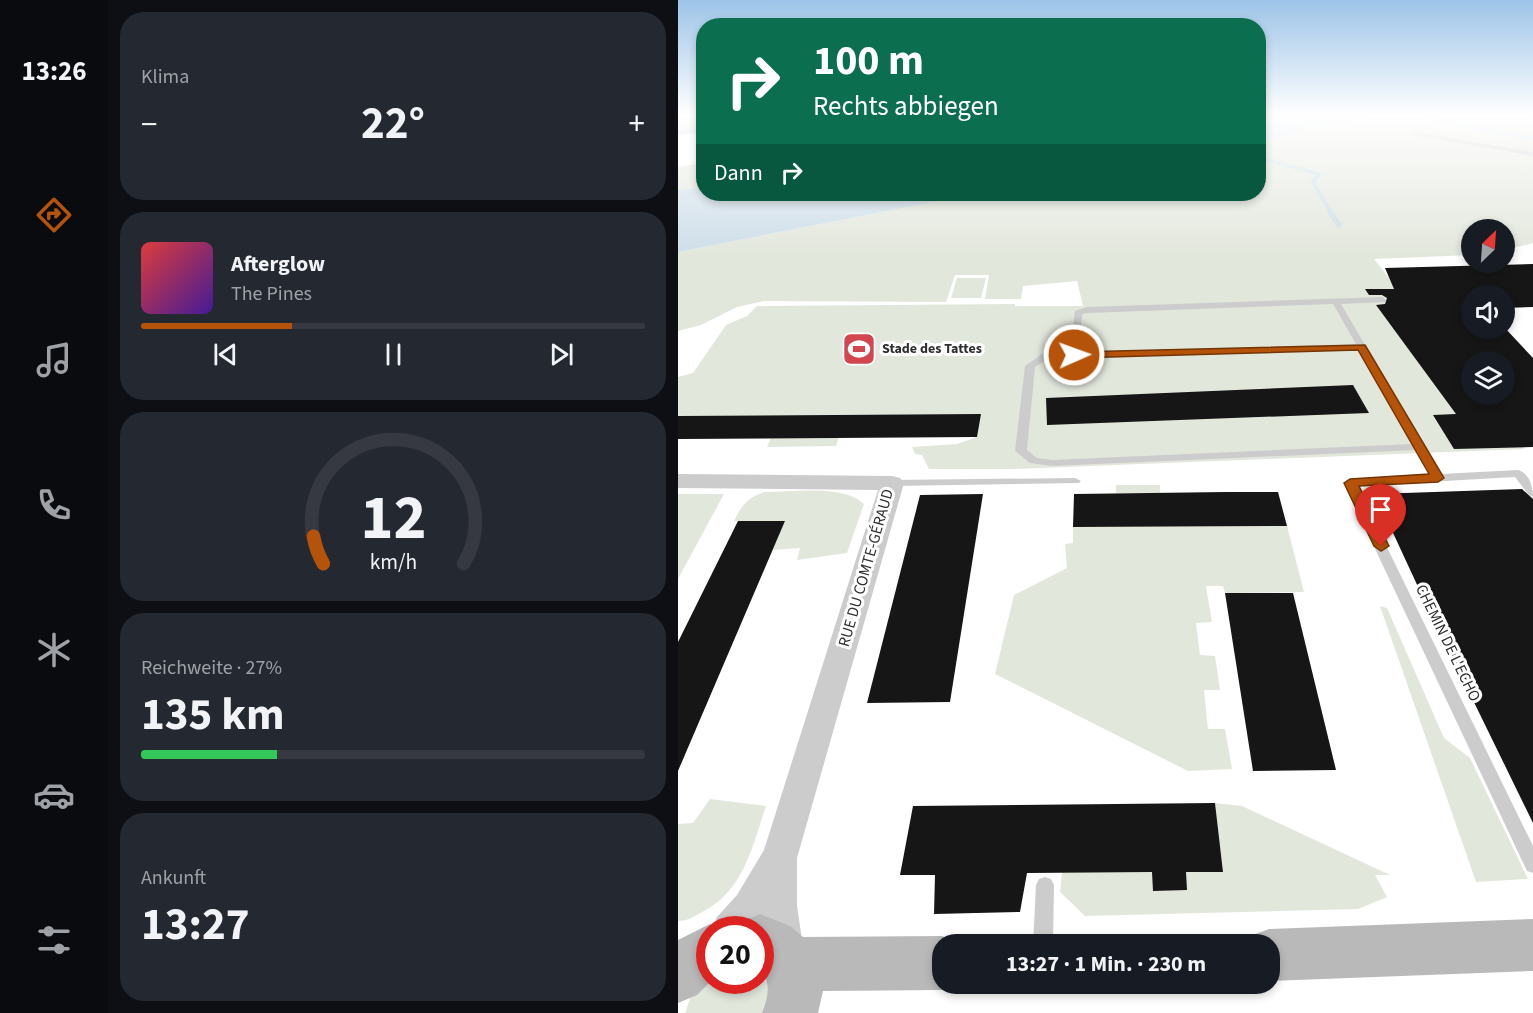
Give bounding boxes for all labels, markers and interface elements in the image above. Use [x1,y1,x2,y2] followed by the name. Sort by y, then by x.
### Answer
[813,31,924,91] text: 100 m
[714,42,792,120] icon: right
[21,52,87,91] text: 13:26
[141,63,189,91] text: Klima
[813,87,999,126] text: Rechts abbiegen
[361,92,425,156] text: 22°
[141,101,157,148] text: −
[629,101,645,148] text: +
[775,156,808,189] icon: right
[714,157,763,189] text: Dann
[33,194,75,236] icon: directions
[1461,219,1515,273] north arrow
[1461,219,1515,405] map controls
[231,248,325,280] text: Afterglow
[231,280,312,308] text: The Pines
[1461,285,1515,339] button: sound
[1042,323,1106,387] position arrow
[841,331,877,367] sports icon: Stade des Tattes
[209,338,242,371] icon: previous
[377,338,410,371] icon: pause
[545,338,578,371] icon: next
[33,339,75,381] icon: music
[882,339,982,359] place label: Stade des Tattes
[1461,351,1515,405] button: layers
[360,474,426,563] text: 12
[33,484,75,526] icon: phone
[1355,484,1406,546] pin
[833,486,899,650] street label: RUE DU COMTE-GÉRAUD
[1364,493,1397,526] icon: arrive
[369,547,417,578] text: km/h
[1410,581,1486,705] street label: CHEMIN DE L'ECHO
[33,629,75,671] icon: climate
[141,654,282,682] text: Reichweite · 27%
[141,683,285,747] text: 135 km
[33,774,75,816] icon: car
[141,864,206,892] text: Ankunft
[141,893,250,957] text: 13:27
[696,916,774,994] speed limit sign: 20
[33,919,75,961] icon: filters
[1006,948,1206,980] text: 13:27 · 1 Min. · 230 m

